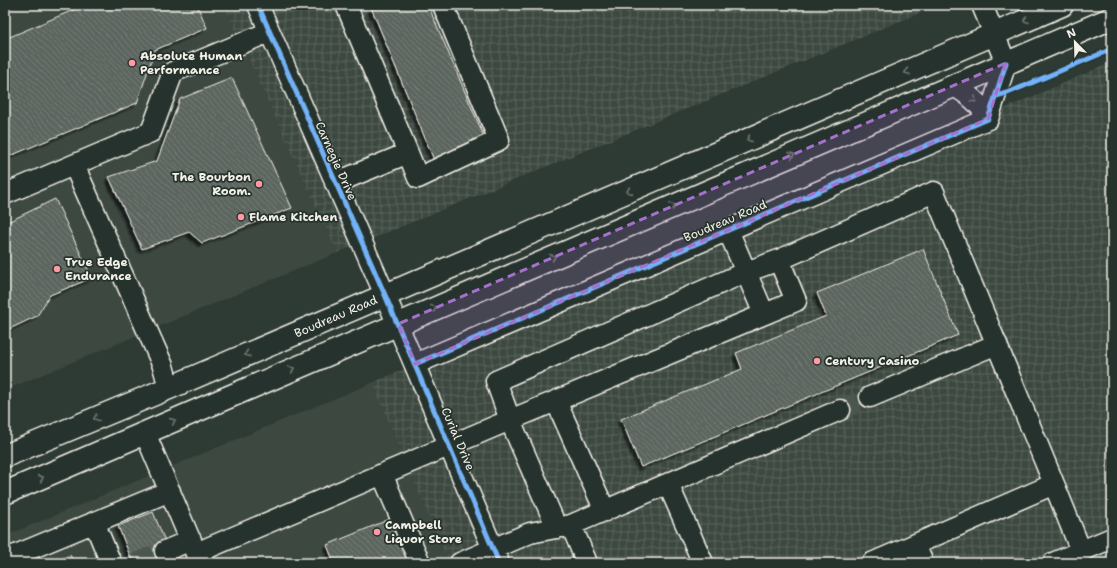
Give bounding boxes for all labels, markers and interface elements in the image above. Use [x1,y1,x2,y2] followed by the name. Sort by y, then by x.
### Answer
[1023,16,1030,24] one-way arrow
[1055,22,1095,62] north arrow
[1064,25,1078,42] text: N
[140,48,243,78] place label: Absolute Human Performance
[127,58,137,68] marker: Absolute Human Performance
[903,67,910,75] one-way arrow
[969,95,977,103] one-way arrow
[312,119,361,203] street label: Carnegie Drive
[745,135,752,143] one-way arrow
[788,152,796,160] one-way arrow
[172,169,251,199] place label: The Bourbon Room.
[254,179,264,189] marker: The Bourbon Room.
[626,186,633,194] one-way arrow
[681,196,769,246] street label: Boudreau Road
[668,203,676,211] one-way arrow
[249,209,338,225] place label: Flame Kitchen
[236,212,246,222] marker: Flame Kitchen
[65,254,132,284] place label: True Edge Endurance
[550,254,557,262] one-way arrow
[52,264,62,274] marker: True Edge Endurance
[292,291,380,341] street label: Boudreau Road
[430,305,437,313] one-way arrow
[243,350,250,358] one-way arrow
[825,353,920,369] place label: Century Casino
[812,356,822,366] marker: Century Casino
[288,366,296,374] one-way arrow
[438,405,479,473] street label: Curial Drive
[92,413,100,421] one-way arrow
[169,418,177,426] one-way arrow
[36,475,44,483] one-way arrow
[385,517,462,547] place label: Campbell Liquor Store
[372,527,382,537] marker: Campbell Liquor Store

